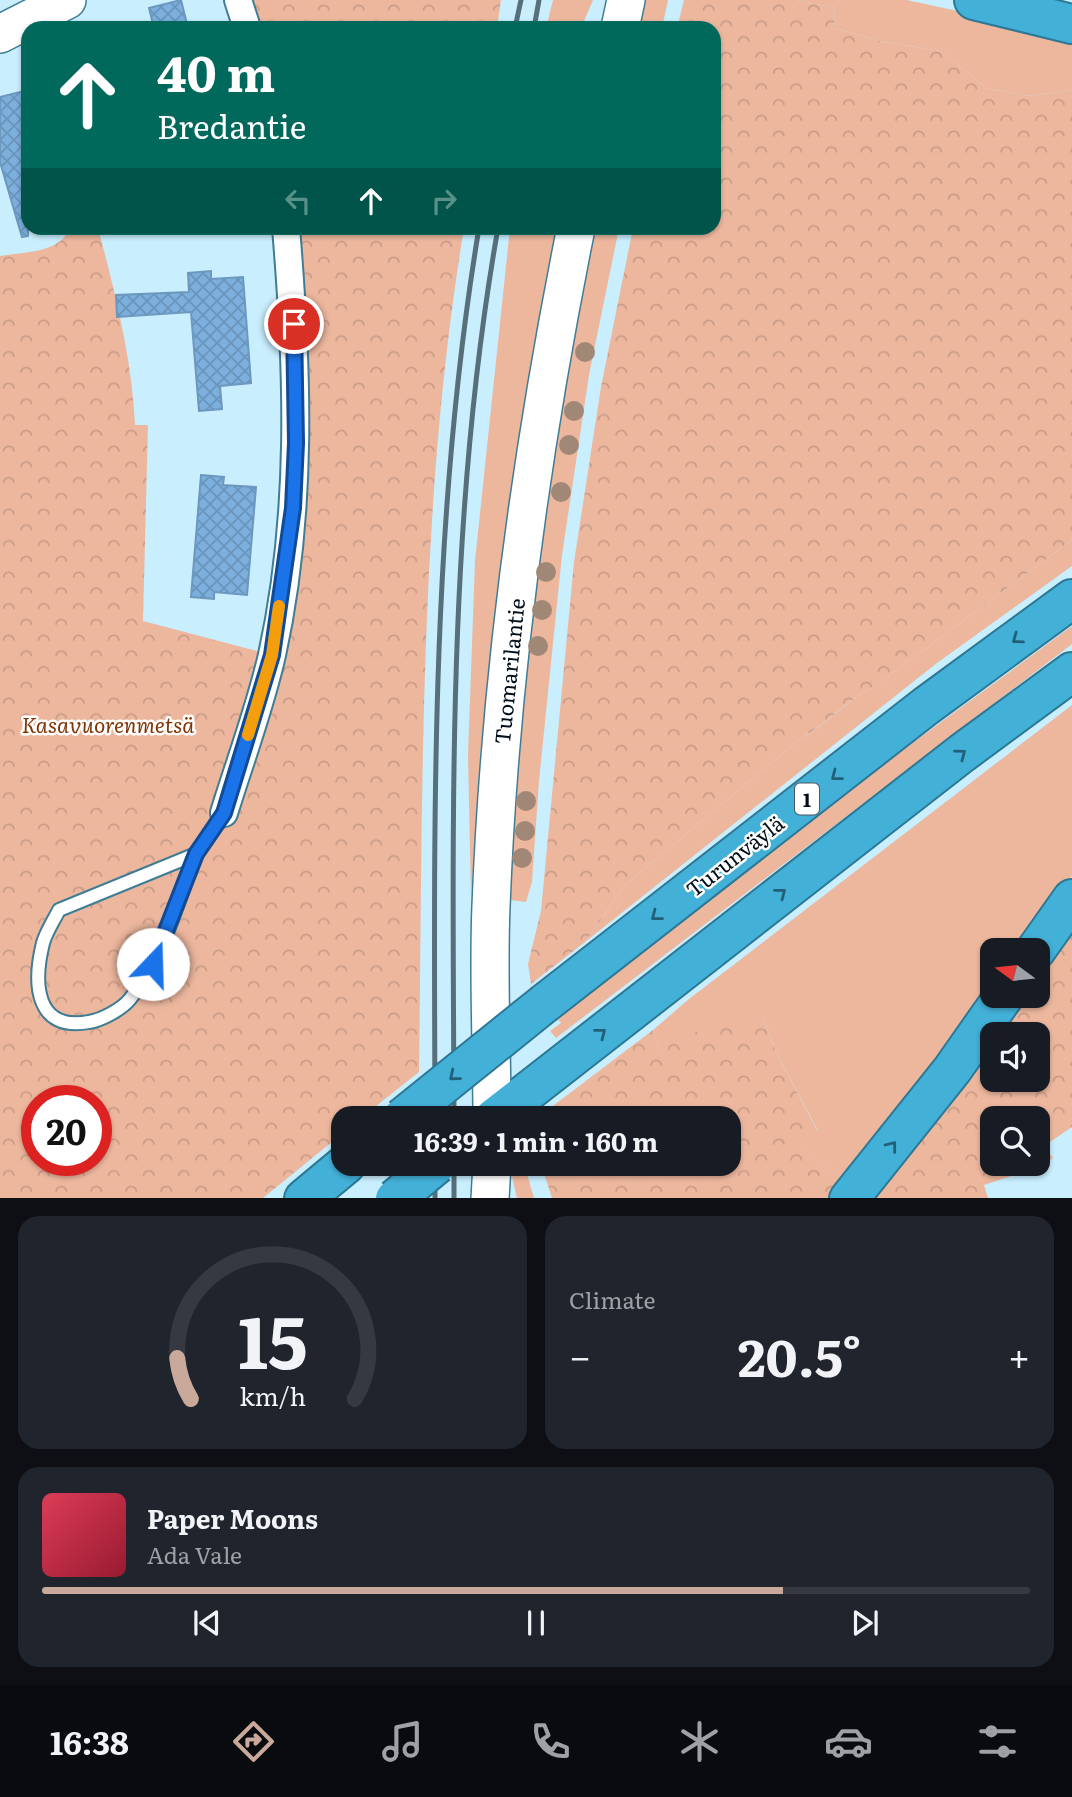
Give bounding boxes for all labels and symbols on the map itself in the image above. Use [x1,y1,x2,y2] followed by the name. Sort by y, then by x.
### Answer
[264,294,324,354] pin
[485,596,531,746] street label: Tuomarilantie
[1012,631,1025,644] one-way arrow
[22,708,194,739] park label: Kasavuorenmetsä
[953,749,965,762] one-way arrow
[831,768,843,781] one-way arrow
[795,784,819,814] road number: 1
[678,806,790,903] street label: Turunväylä
[773,889,785,902] one-way arrow
[651,908,664,921] one-way arrow
[116,927,190,1001] position arrow
[980,938,1050,1008] north arrow
[593,1028,606,1041] one-way arrow
[449,1068,461,1081] one-way arrow
[21,1085,112,1176] speed limit sign: 20
[884,1141,897,1154] one-way arrow

